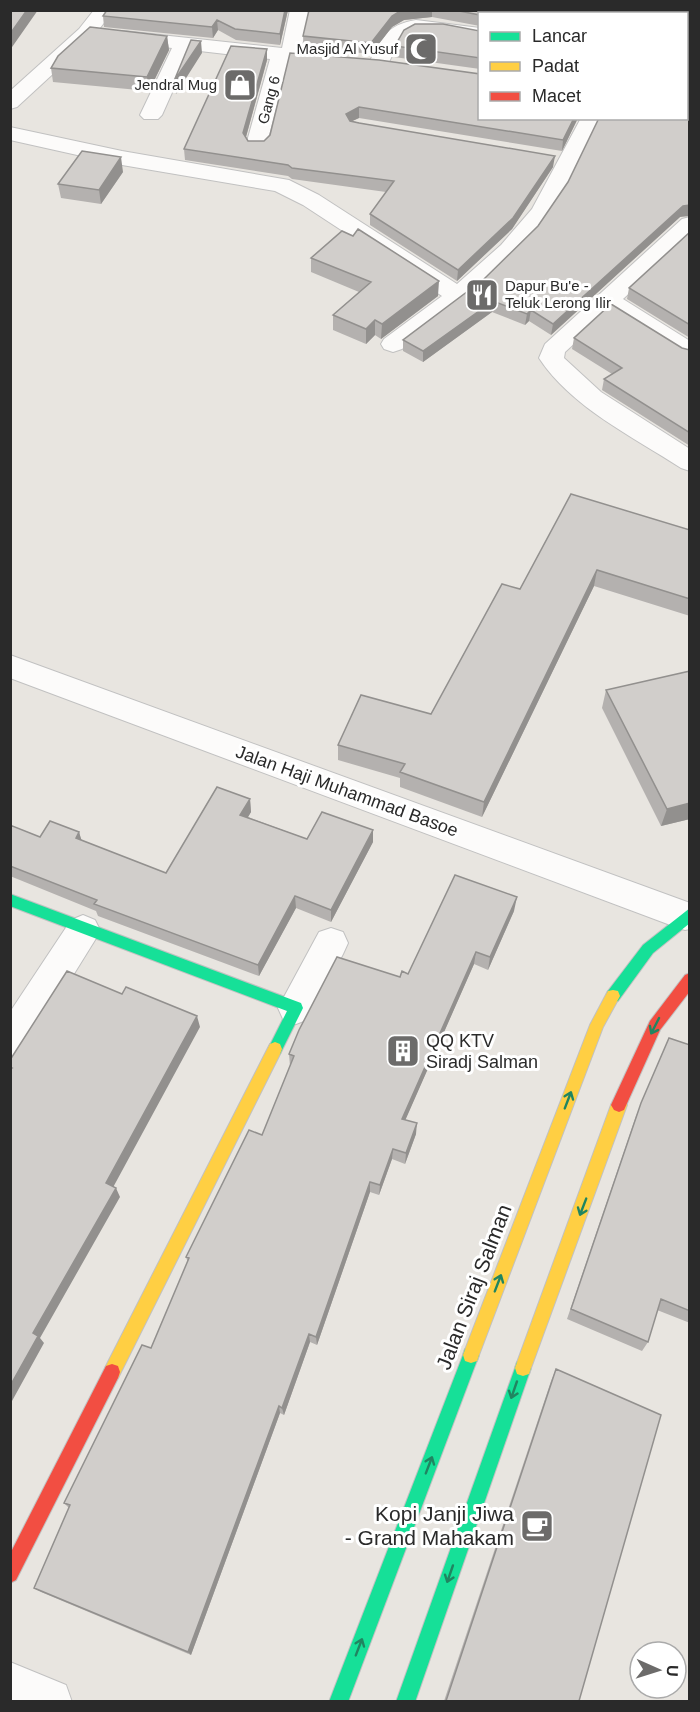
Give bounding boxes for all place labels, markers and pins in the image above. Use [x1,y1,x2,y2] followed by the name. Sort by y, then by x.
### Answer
[403,31,439,67] mosque icon: Masjid Al Yusuf
[297,40,399,57] place label: Masjid Al Yusuf
[222,67,258,103] shop icon: Jendral Mug
[134,76,217,93] place label: Jendral Mug
[464,277,500,313] restaurant icon: Dapur Bu'e - Teluk Lerong Ilir
[505,277,611,311] place label: Dapur Bu'e - Teluk Lerong Ilir
[426,1031,538,1072] place label: QQ KTV Siradj Salman
[385,1033,421,1069] building icon: QQ KTV Siradj Salman
[345,1502,514,1549] place label: Kopi Janji Jiwa - Grand Mahakam
[519,1508,555,1544] cafe icon: Kopi Janji Jiwa - Grand Mahakam

